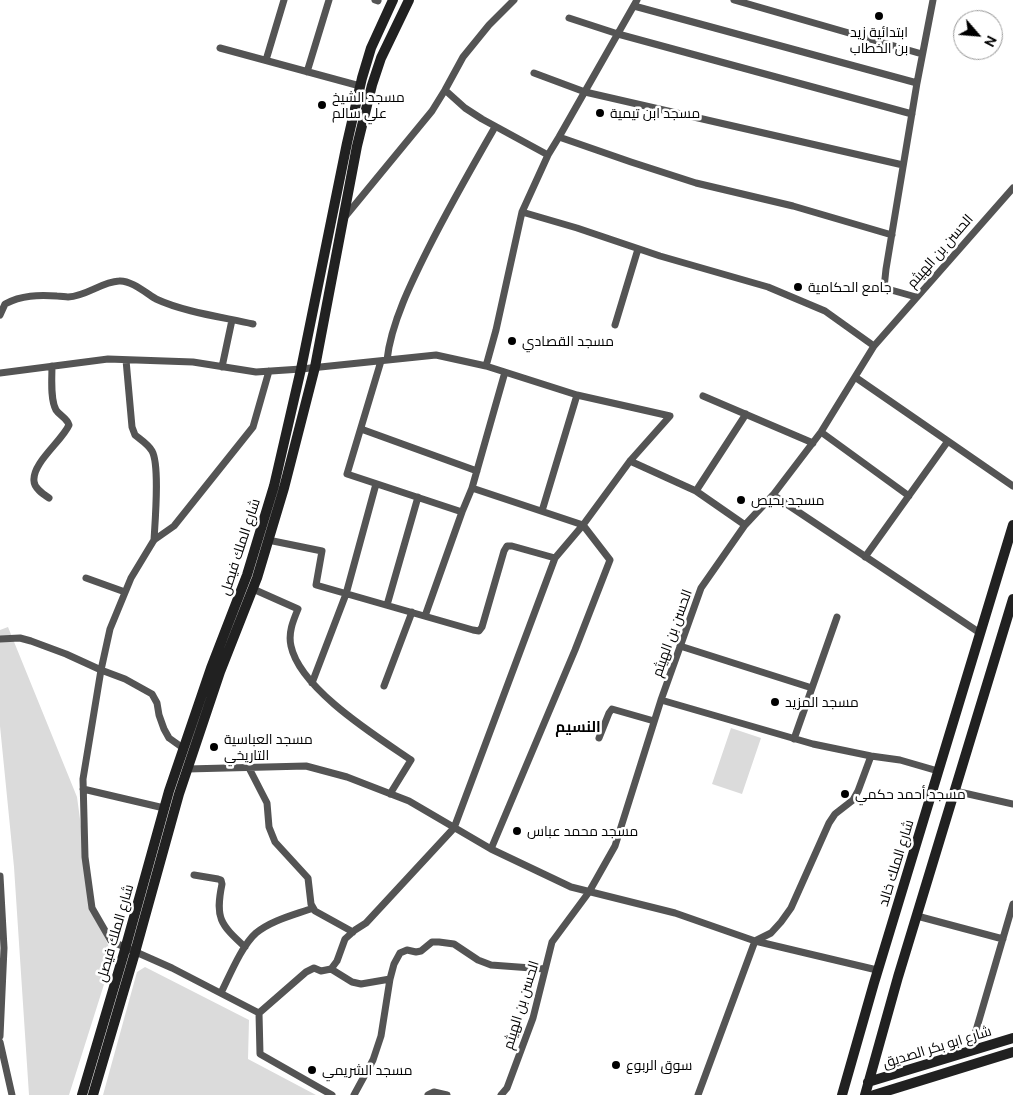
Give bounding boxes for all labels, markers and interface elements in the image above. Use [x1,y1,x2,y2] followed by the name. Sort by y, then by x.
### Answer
[873,10,885,22] marker: ابتدائية زيد بن الخطاب
[953,10,1003,60] north arrow
[850,24,908,56] place label: ابتدائية زيد بن الخطاب
[981,33,1000,50] text: N
[332,89,405,121] place label: مسجد الشيخ علي سالم
[316,99,328,111] marker: مسجد الشيخ علي سالم
[610,105,700,121] place label: مسجد ابن تيمية
[594,107,606,119] marker: مسجد ابن تيمية
[904,211,976,291] street label: الحسن بن الهيثم
[808,279,892,295] place label: جامع الحكامية
[792,281,804,293] marker: جامع الحكامية
[522,333,614,349] place label: مسجد القصادي
[506,335,518,347] marker: مسجد القصادي
[751,492,825,508] place label: مسجد بحيص
[735,494,747,506] marker: مسجد بحيص
[216,497,264,597] street label: شارع الملك فيصل
[648,587,696,679] street label: الحسن بن الهيثم
[785,694,859,710] place label: مسجد المزيد
[769,696,781,708] marker: مسجد المزيد
[555,718,601,736] district label: النسيم
[224,731,313,764] place label: مسجد العباسية التاريخي
[208,741,220,753] marker: مسجد العباسية التاريخي
[855,786,966,802] place label: مسجد أحمد حكمي
[839,788,851,800] marker: مسجد أحمد حكمي
[875,818,917,908] street label: شارع الملك خالد
[527,823,638,839] place label: مسجد محمد عباس
[511,825,523,837] marker: مسجد محمد عباس
[93,882,137,984] street label: شارع الملك فيصل
[500,959,542,1051] street label: الحسن بن الهيثم
[881,1022,993,1072] street label: شارع ابو بكر الصديق
[626,1057,692,1073] place label: سوق الربوع
[610,1059,622,1071] marker: سوق الربوع
[322,1062,412,1078] place label: مسجد الشريمي
[306,1064,318,1076] marker: مسجد الشريمي

